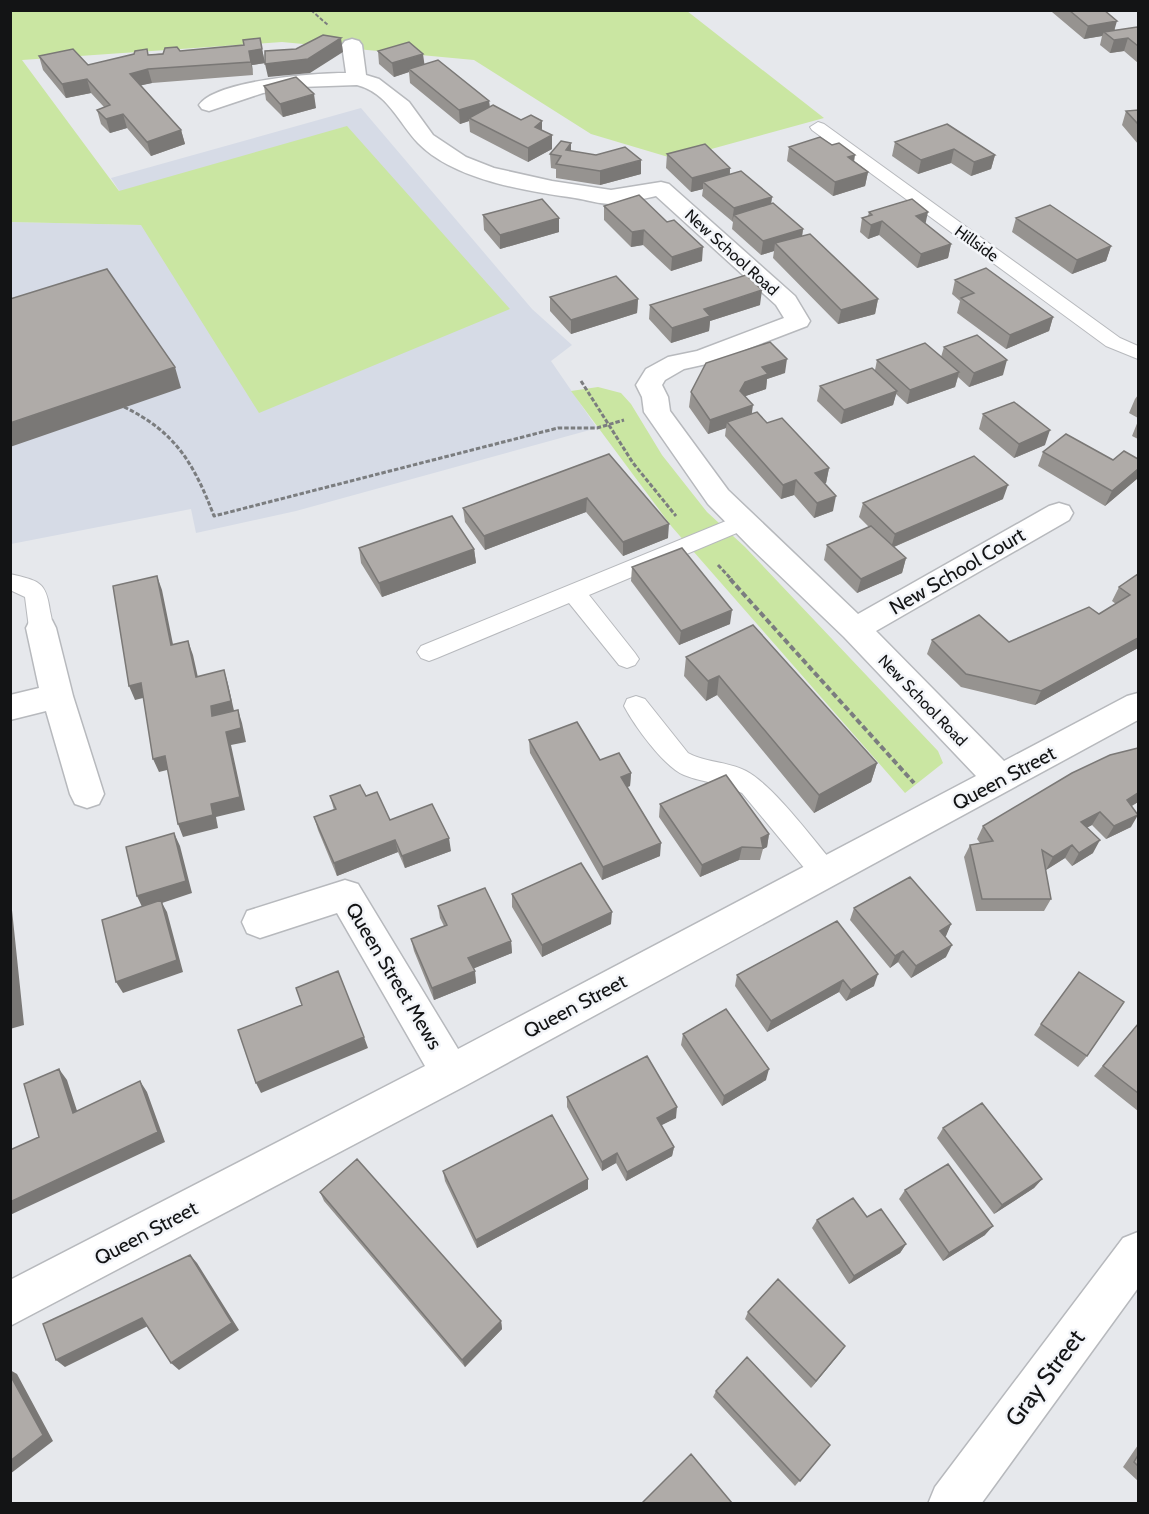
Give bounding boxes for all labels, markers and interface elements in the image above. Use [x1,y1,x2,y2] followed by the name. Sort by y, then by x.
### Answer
[681,205,782,299] street label: New School Road
[951,221,1002,266] street label: Hillside
[885,522,1029,620] street label: New School Court
[874,651,971,750] street label: New School Road
[948,741,1060,815] street label: Queen Street
[341,898,447,1054] street label: Queen Street Mews
[519,969,631,1043] street label: Queen Street
[90,1196,202,1270] street label: Queen Street
[999,1324,1090,1432] street label: Gray Street

